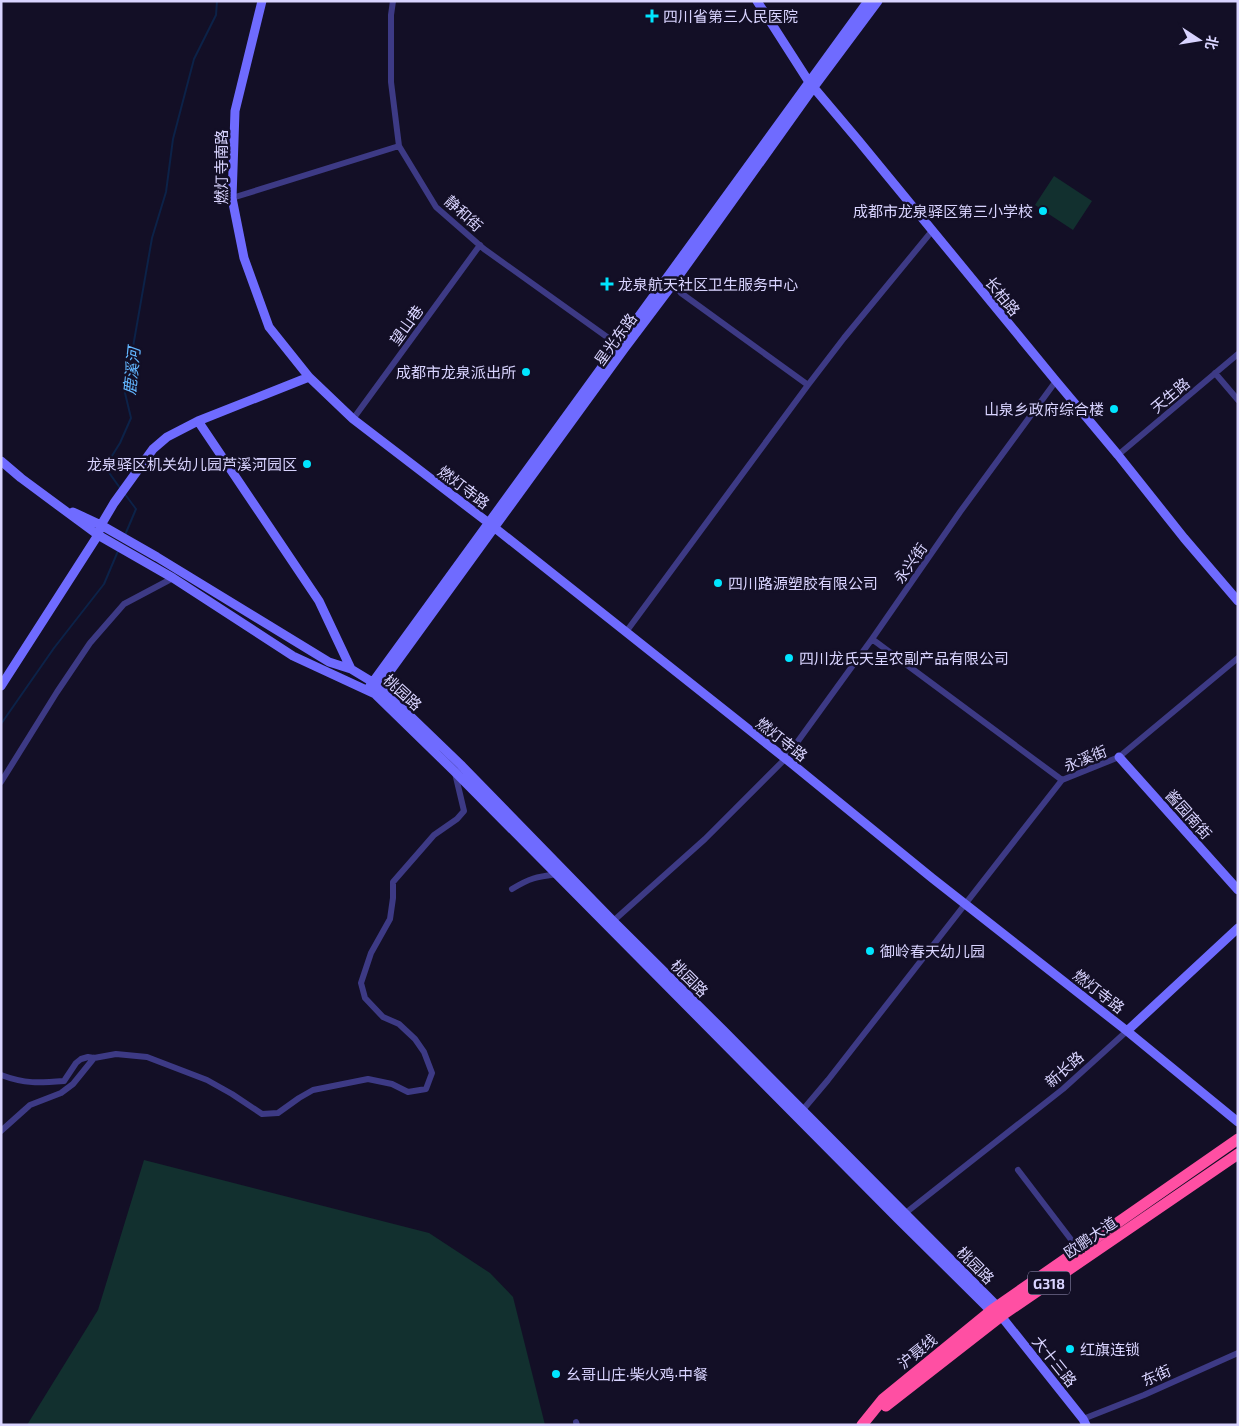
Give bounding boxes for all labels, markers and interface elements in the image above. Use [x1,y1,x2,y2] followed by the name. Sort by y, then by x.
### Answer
[663,7,798,25] place label: 四川省第三人民医院
[645,9,659,23] marker: 四川省第三人民医院
[1174,15,1224,65] north arrow
[1202,34,1222,51] text: 北
[212,129,230,205] street label: 燃灯寺南路
[441,191,487,235] street label: 静和街
[853,202,1033,220] place label: 成都市龙泉驿区第三小学校
[1037,205,1049,217] marker: 成都市龙泉驿区第三小学校
[982,273,1024,319] street label: 长柏路
[618,275,798,293] place label: 龙泉航天社区卫生服务中心
[600,277,614,291] marker: 龙泉航天社区卫生服务中心
[385,302,427,348] street label: 望山巷
[590,309,640,369] street label: 星光东路
[119,343,143,396] water label: 鹿溪河
[396,363,516,381] place label: 成都市龙泉派出所
[520,366,532,378] marker: 成都市龙泉派出所
[1147,374,1193,416] street label: 天生路
[984,400,1104,418] place label: 山泉乡政府综合楼
[1108,403,1120,415] marker: 山泉乡政府综合楼
[87,455,297,473] place label: 龙泉驿区机关幼儿园芦溪河园区
[301,458,313,470] marker: 龙泉驿区机关幼儿园芦溪河园区
[435,462,493,512] street label: 燃灯寺路
[890,539,930,587] street label: 永兴街
[728,574,878,592] place label: 四川路源塑胶有限公司
[712,577,724,589] marker: 四川路源塑胶有限公司
[799,649,1009,667] place label: 四川龙氏天呈农副产品有限公司
[783,652,795,664] marker: 四川龙氏天呈农副产品有限公司
[380,670,426,714] street label: 桃园路
[753,713,811,765] street label: 燃灯寺路
[1061,741,1109,775] street label: 永溪街
[1162,786,1216,842] street label: 酱园南街
[880,942,985,960] place label: 御岭春天幼儿园
[864,945,876,957] marker: 御岭春天幼儿园
[668,956,712,1000] street label: 桃园路
[1070,965,1128,1017] street label: 燃灯寺路
[1041,1047,1087,1091] street label: 新长路
[1060,1213,1120,1261] street label: 欧鹏大道
[954,1243,998,1287] street label: 桃园路
[1028,1272,1070,1295] road number: G318
[894,1330,940,1372] street label: 沪聂线
[1029,1332,1081,1390] street label: 大十三路
[1080,1340,1140,1358] place label: 红旗连锁
[1064,1343,1076,1355] marker: 红旗连锁
[1139,1361,1173,1389] street label: 东街
[566,1365,708,1383] place label: 幺哥山庄·柴火鸡·中餐
[550,1368,562,1380] marker: 幺哥山庄·柴火鸡·中餐

